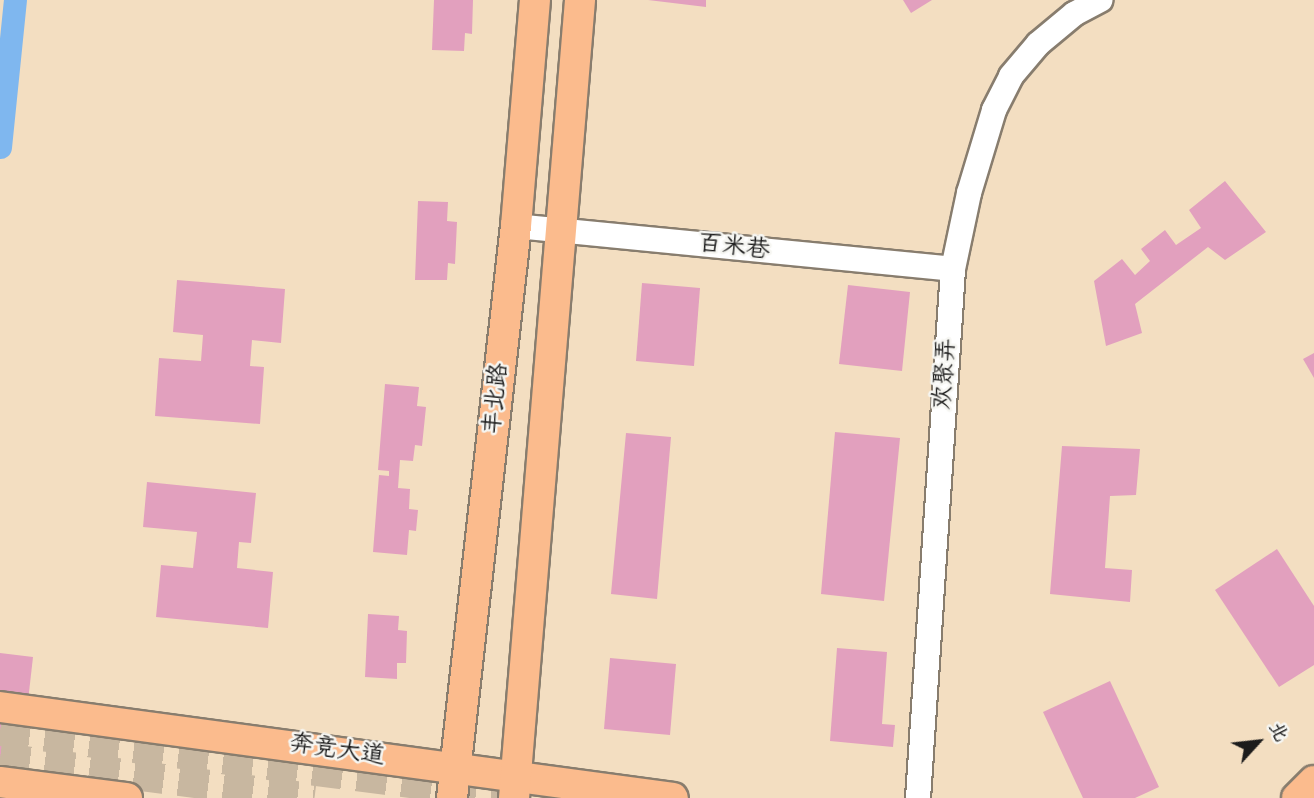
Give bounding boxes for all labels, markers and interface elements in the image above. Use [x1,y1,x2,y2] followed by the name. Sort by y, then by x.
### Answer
[697,230,771,266] street label: 百米巷
[929,337,963,411] street label: 欢聚弄
[479,362,515,436] street label: 丰北路
[1223,707,1293,777] north arrow
[1261,718,1293,747] text: 北
[287,730,387,772] street label: 奔竞大道

